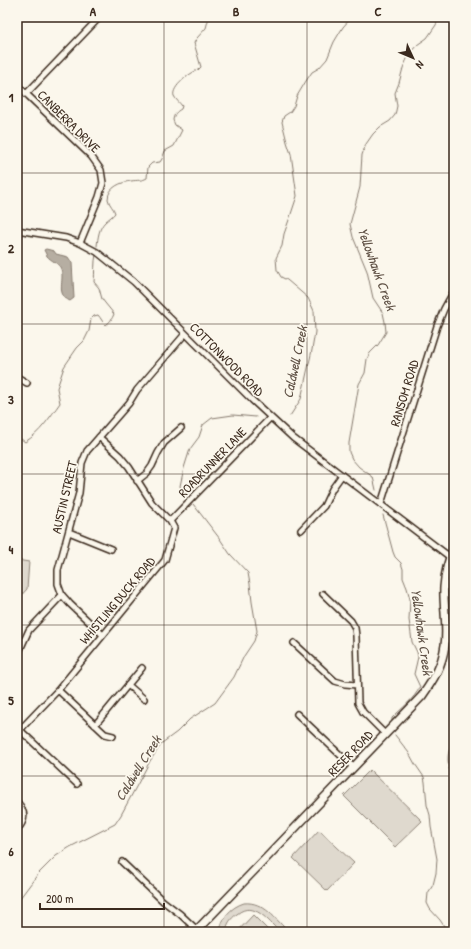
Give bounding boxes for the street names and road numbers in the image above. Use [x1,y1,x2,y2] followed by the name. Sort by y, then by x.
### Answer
[34,86,105,157] street label: CANBERRA DRIVE
[186,318,269,401] street label: COTTONWOOD ROAD
[385,357,423,428] street label: RANSOM ROAD
[174,423,250,501] street label: ROADRUNNER LANE
[47,458,81,535] street label: AUSTIN STREET
[75,552,159,648] street label: WHISTLING DUCK ROAD
[323,725,377,780] street label: RESER ROAD

